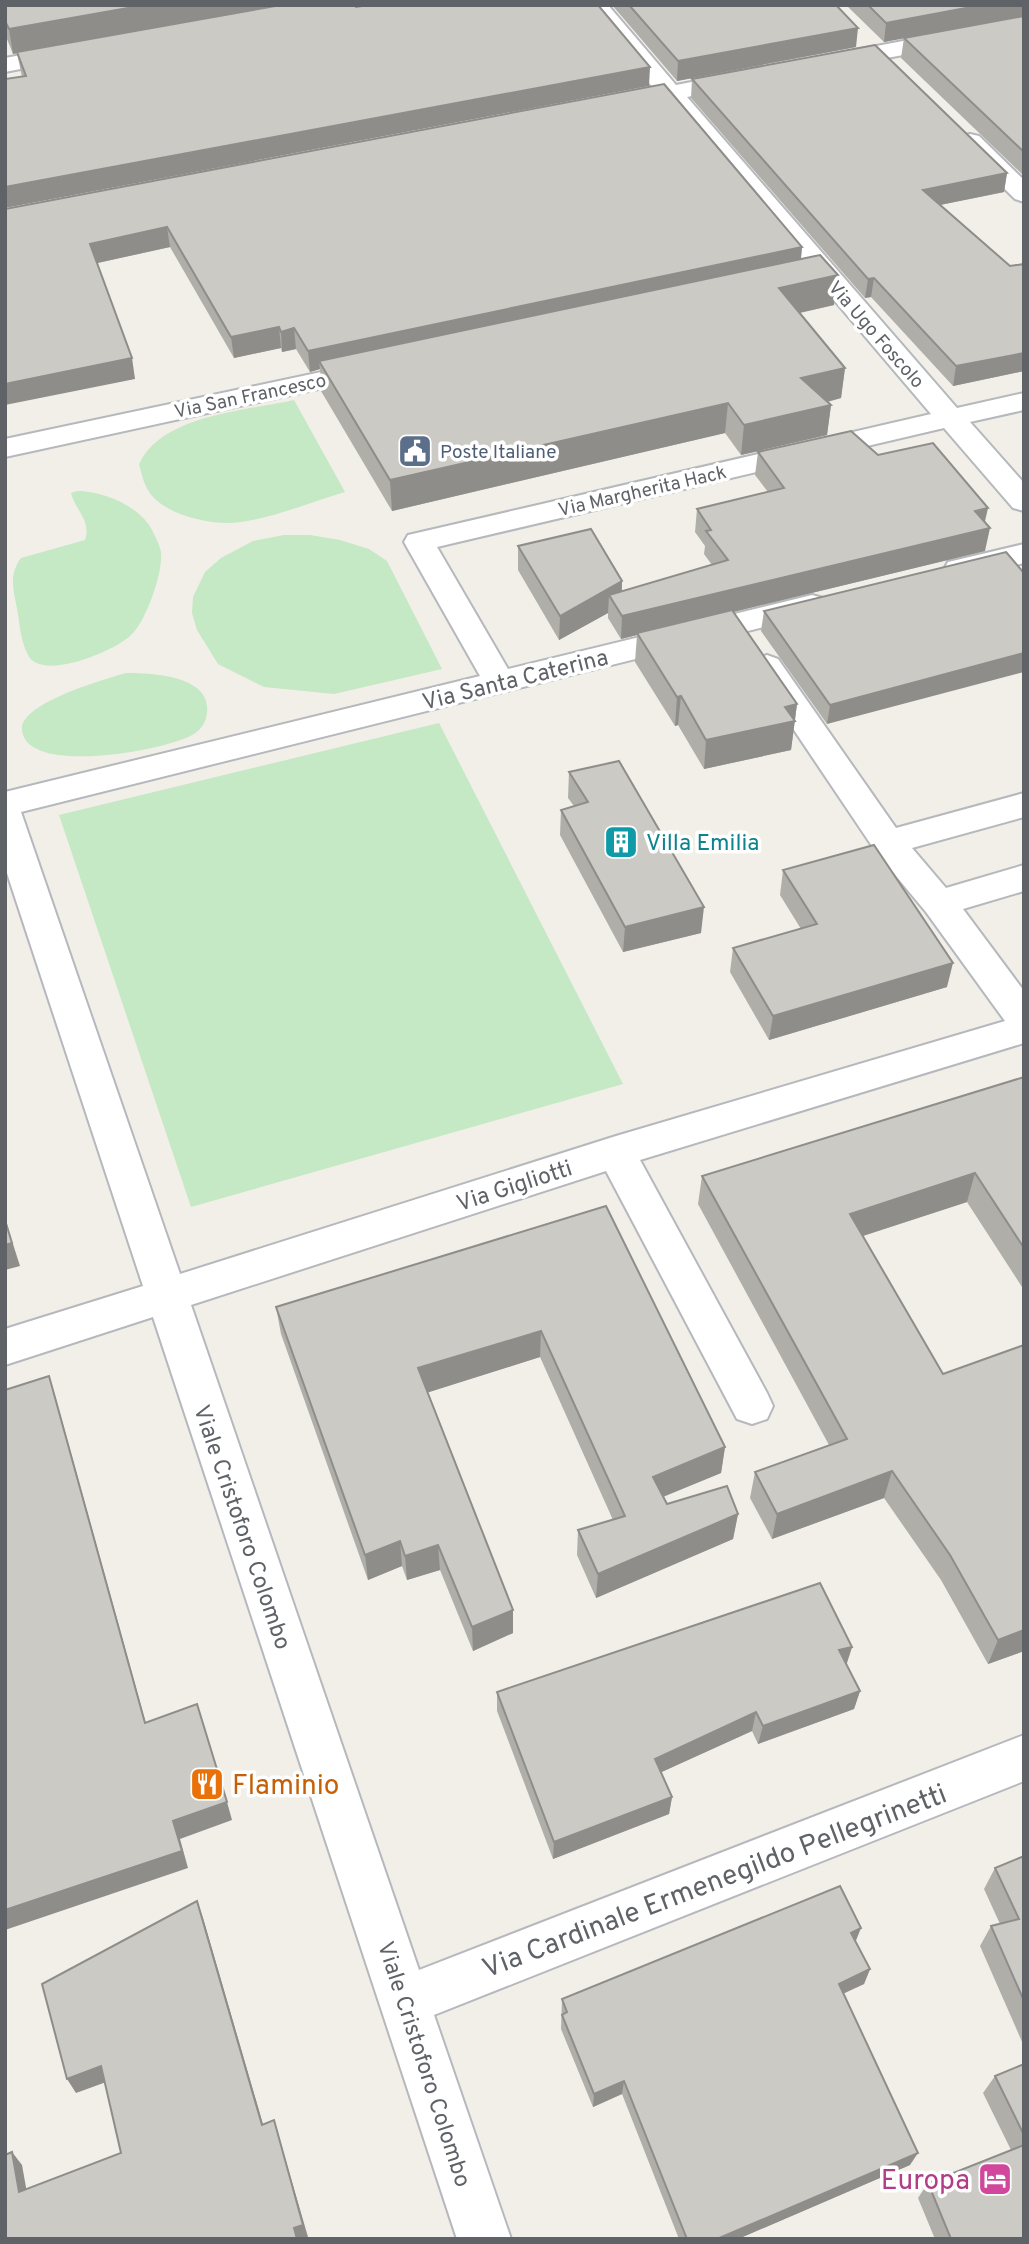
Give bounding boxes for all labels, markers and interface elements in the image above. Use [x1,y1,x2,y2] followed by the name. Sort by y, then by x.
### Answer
[822,277,929,394] street label: Via Ugo Foscolo
[172,369,329,425] street label: Via San Francesco
[396,432,434,470] public building icon: Poste Italiane
[440,441,556,465] place label: Poste Italiane
[556,461,729,523] street label: Via Margherita Hack
[420,644,612,719] street label: Via Santa Caterina
[602,823,640,861] building icon: Villa Emilia
[646,830,759,859] place label: Villa Emilia
[453,1155,576,1220] street label: Via Gigliotti
[185,1402,296,1654] street label: Viale Cristoforo Colombo
[188,1765,226,1803] restaurant icon: Flaminio
[232,1769,340,1805] place label: Flaminio
[478,1777,952,1988] street label: Via Cardinale Ermenegildo Pellegrinetti
[369,1938,476,2191] street label: Viale Cristoforo Colombo
[976,2160,1014,2198] hotel icon: Europa
[881,2164,970,2200] place label: Europa

